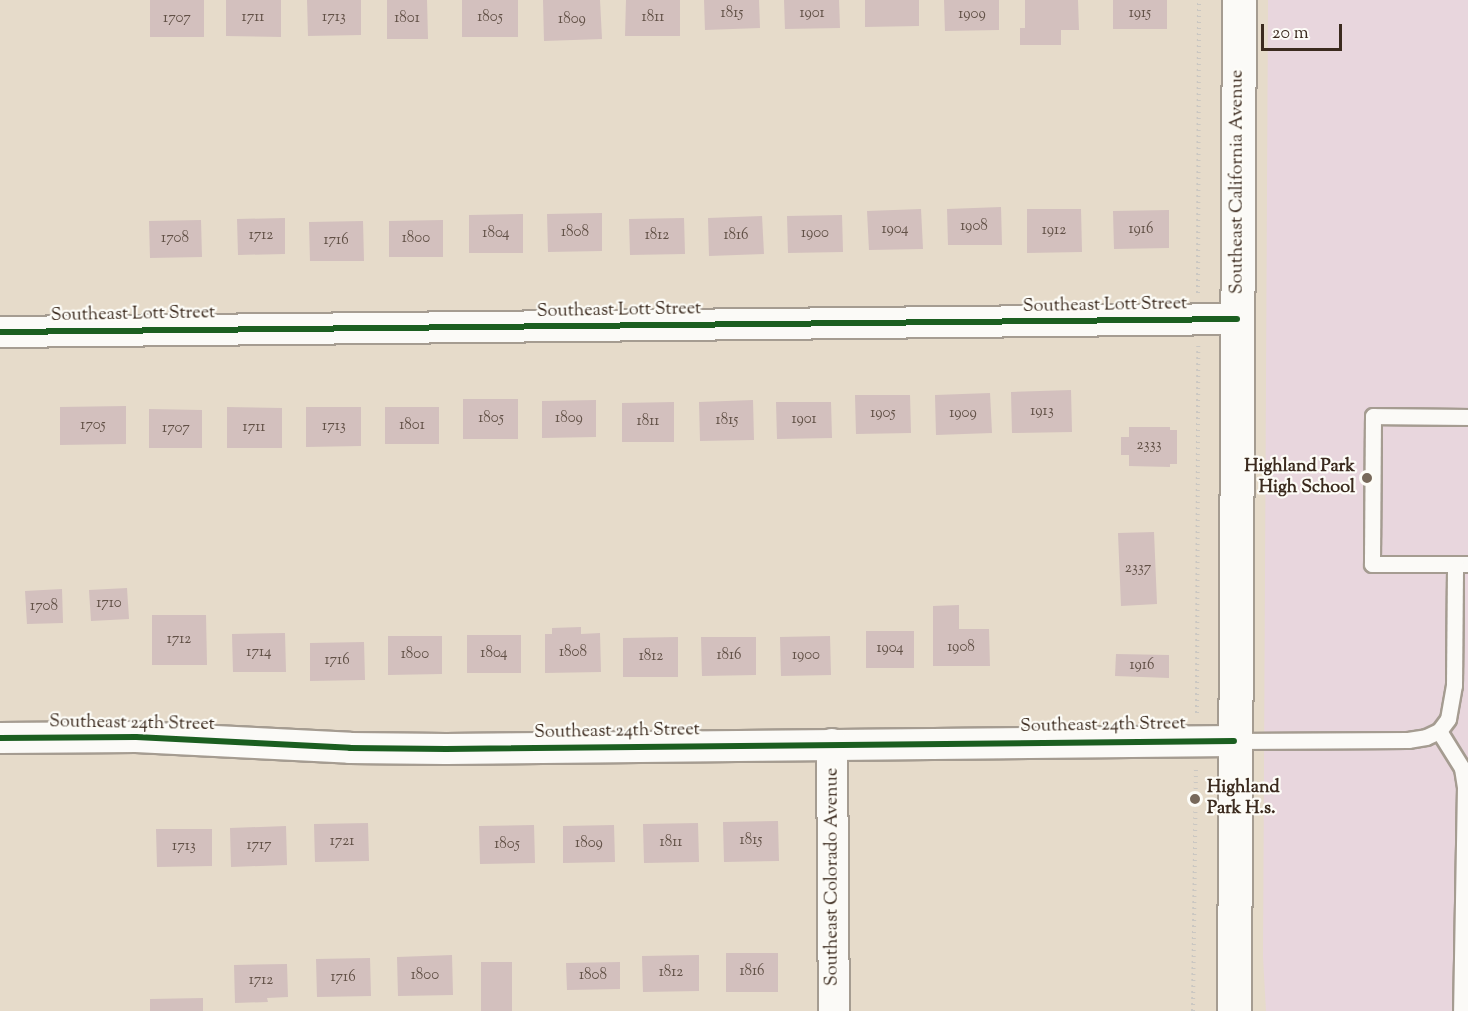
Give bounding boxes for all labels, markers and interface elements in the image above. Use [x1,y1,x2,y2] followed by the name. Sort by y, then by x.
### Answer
[721,5,743,23] house number: 1815
[799,5,825,23] house number: 1901
[1129,5,1151,23] house number: 1915
[958,6,986,24] house number: 1909
[242,9,264,27] house number: 1711
[322,9,346,27] house number: 1713
[477,9,503,27] house number: 1805
[642,9,664,27] house number: 1811
[163,10,191,28] house number: 1707
[394,10,420,28] house number: 1801
[558,11,586,29] house number: 1809
[1264,12,1345,50] scale bar
[1272,21,1309,47] text: 20 m
[1227,70,1249,294] street label: Southeast California Avenue
[960,218,988,236] house number: 1908
[882,221,908,239] house number: 1904
[1129,221,1153,239] house number: 1916
[1042,222,1066,240] house number: 1912
[561,224,589,242] house number: 1808
[482,225,510,243] house number: 1804
[801,225,829,243] house number: 1900
[249,227,273,245] house number: 1712
[645,227,669,245] house number: 1812
[723,227,749,245] house number: 1816
[161,230,189,248] house number: 1708
[402,230,430,248] house number: 1800
[323,232,349,250] house number: 1716
[1023,294,1187,318] street label: Southeast Lott Street
[537,299,701,323] street label: Southeast Lott Street
[51,303,215,327] street label: Southeast Lott Street
[1030,403,1054,421] house number: 1913
[870,405,896,423] house number: 1905
[949,405,977,423] house number: 1909
[478,410,504,428] house number: 1805
[555,410,583,428] house number: 1809
[791,411,817,429] house number: 1901
[716,412,738,430] house number: 1815
[637,413,659,431] house number: 1811
[80,417,106,435] house number: 1705
[399,417,425,435] house number: 1801
[322,418,346,436] house number: 1713
[243,419,265,437] house number: 1711
[162,420,190,438] house number: 1707
[1136,437,1162,455] house number: 2333
[1244,457,1355,500] place label: Highland Park High School
[1360,471,1374,485] marker: Highland Park High School
[1125,560,1151,578] house number: 2337
[96,595,122,613] house number: 1710
[30,598,58,616] house number: 1708
[167,631,191,649] house number: 1712
[947,639,975,657] house number: 1908
[877,640,903,658] house number: 1904
[246,644,272,662] house number: 1714
[559,644,587,662] house number: 1808
[480,645,508,663] house number: 1804
[401,646,429,664] house number: 1800
[716,647,742,665] house number: 1816
[792,647,820,665] house number: 1900
[639,648,663,666] house number: 1812
[324,652,350,670] house number: 1716
[1130,657,1154,675] house number: 1916
[49,712,215,736] street label: Southeast 24th Street
[1020,714,1186,738] street label: Southeast 24th Street
[534,720,700,744] street label: Southeast 24th Street
[822,768,844,986] street label: Southeast Colorado Avenue
[1207,778,1280,820] place label: Highland Park H.s.
[1188,792,1202,806] marker: Highland Park H.s.
[740,832,762,850] house number: 1815
[330,833,354,851] house number: 1721
[660,834,682,852] house number: 1811
[575,835,603,853] house number: 1809
[494,836,520,854] house number: 1805
[246,837,272,855] house number: 1717
[172,838,196,856] house number: 1713
[739,963,765,981] house number: 1816
[659,964,683,982] house number: 1812
[411,967,439,985] house number: 1800
[579,967,607,985] house number: 1808
[330,969,356,987] house number: 1716
[249,972,273,990] house number: 1712

